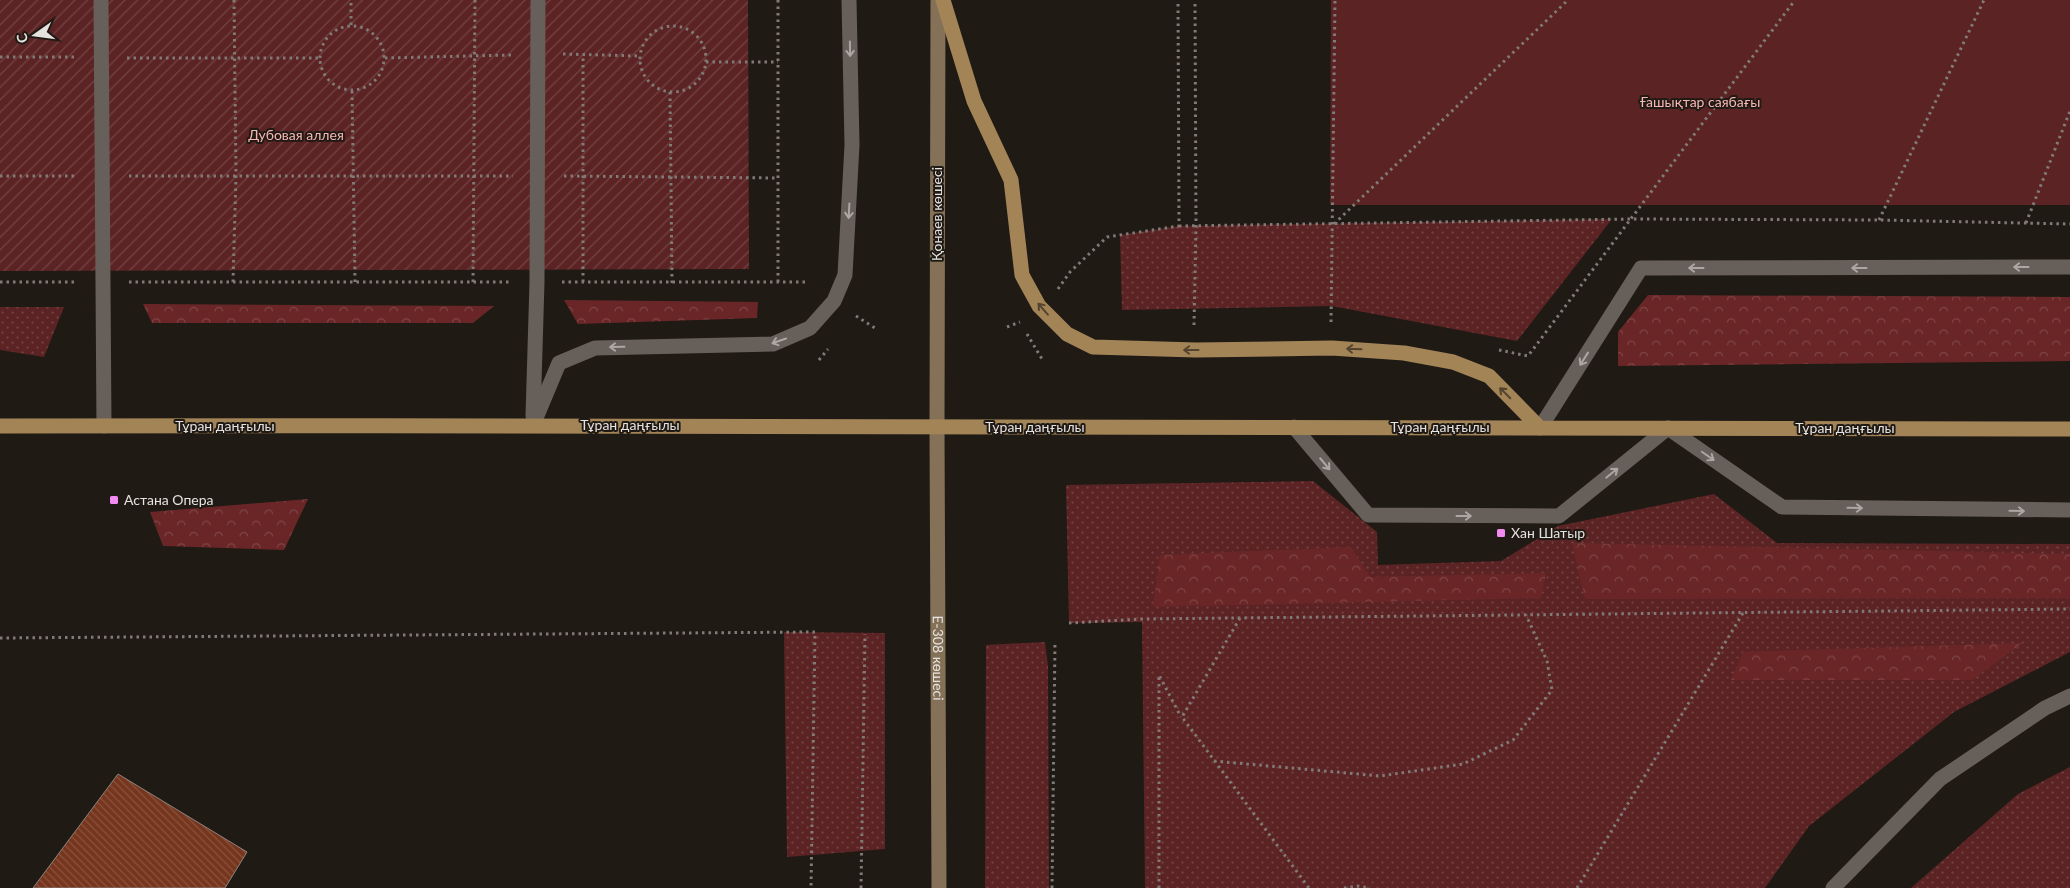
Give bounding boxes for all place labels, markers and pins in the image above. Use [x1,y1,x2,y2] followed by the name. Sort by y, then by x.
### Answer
[124,491,214,508] place label: Астана Опера
[108,494,120,506] marker: Астана Опера
[1511,524,1585,541] place label: Хан Шатыр
[1495,527,1507,539] marker: Хан Шатыр

